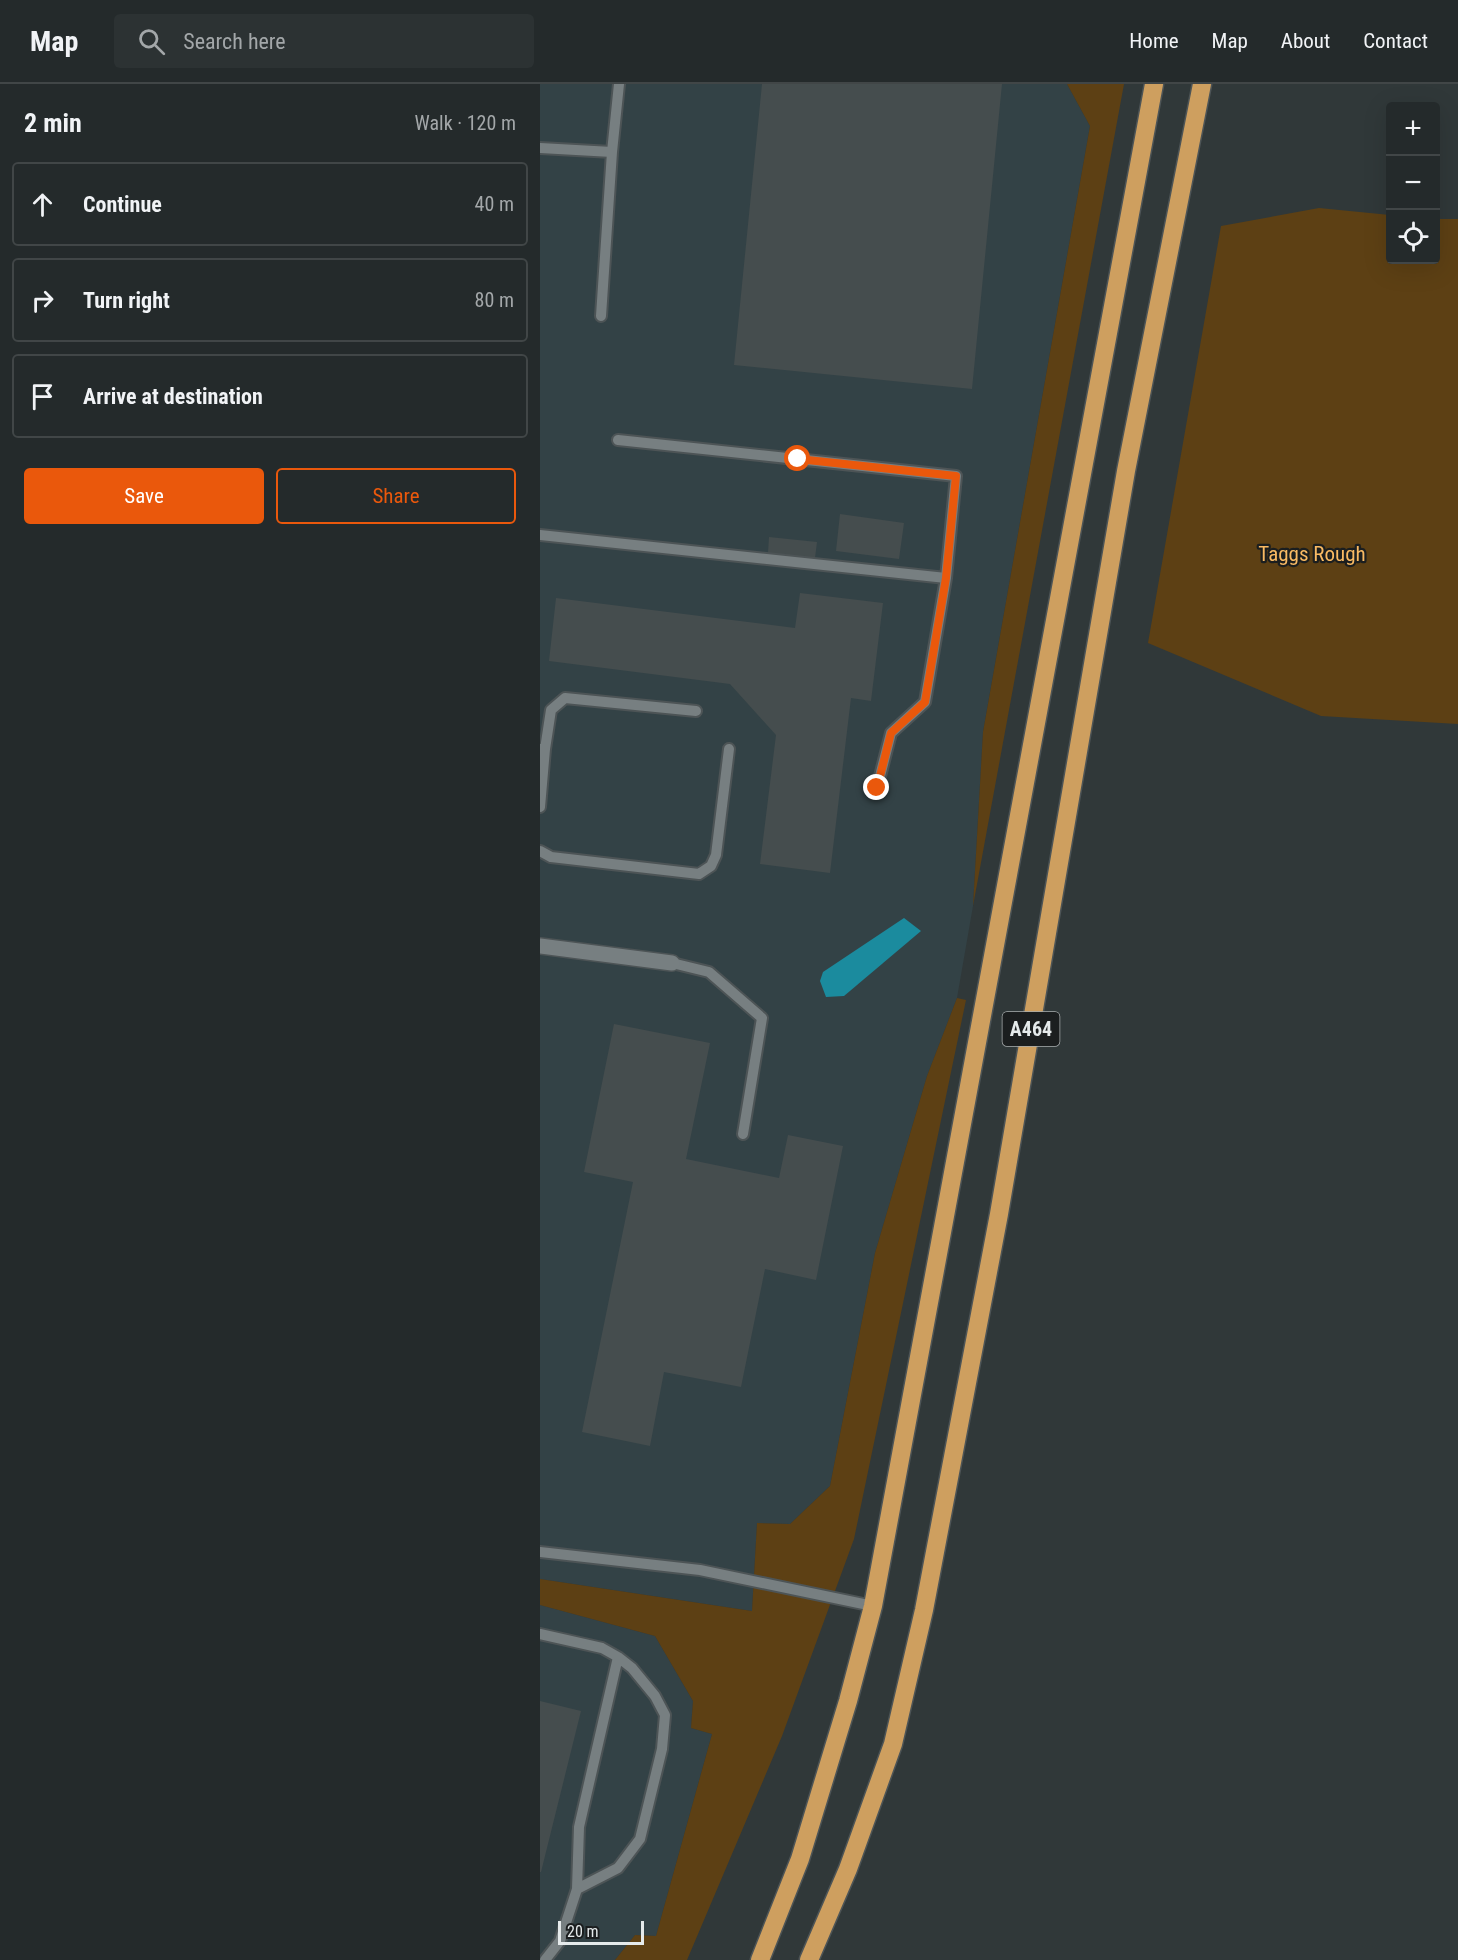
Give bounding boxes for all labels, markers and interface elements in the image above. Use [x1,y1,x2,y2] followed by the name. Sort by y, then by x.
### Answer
[114,14,534,68] search box
[30,25,78,58] text: Map
[135,25,168,58] icon: search
[183,29,286,54] text: Search here
[1129,29,1179,53] text: Home
[1212,29,1248,53] text: Map
[1281,29,1330,53] text: About
[1363,29,1428,53] text: Contact
[1386,102,1440,264] map controls
[1386,102,1440,156] button: +
[24,108,82,138] text: 2 min
[415,111,516,135] text: Walk · 120 m
[1386,156,1440,210] button: −
[26,188,59,221] icon: ahead
[83,192,162,217] text: Continue
[475,192,514,216] text: 40 m
[1386,210,1440,264] button: locate
[26,284,59,317] icon: right
[83,288,170,313] text: Turn right
[475,288,514,312] text: 80 m
[26,380,59,413] icon: arrive
[83,384,263,409] text: Arrive at destination
[784,445,810,471] route start
[24,468,264,524] button: Save
[276,468,516,524] button: Share
[1258,542,1366,566] park label: Taggs Rough
[863,774,889,800] route end
[1002,1012,1060,1046] road number: A464
[558,1918,644,1946] scale bar
[567,1922,599,1941] text: 20 m

